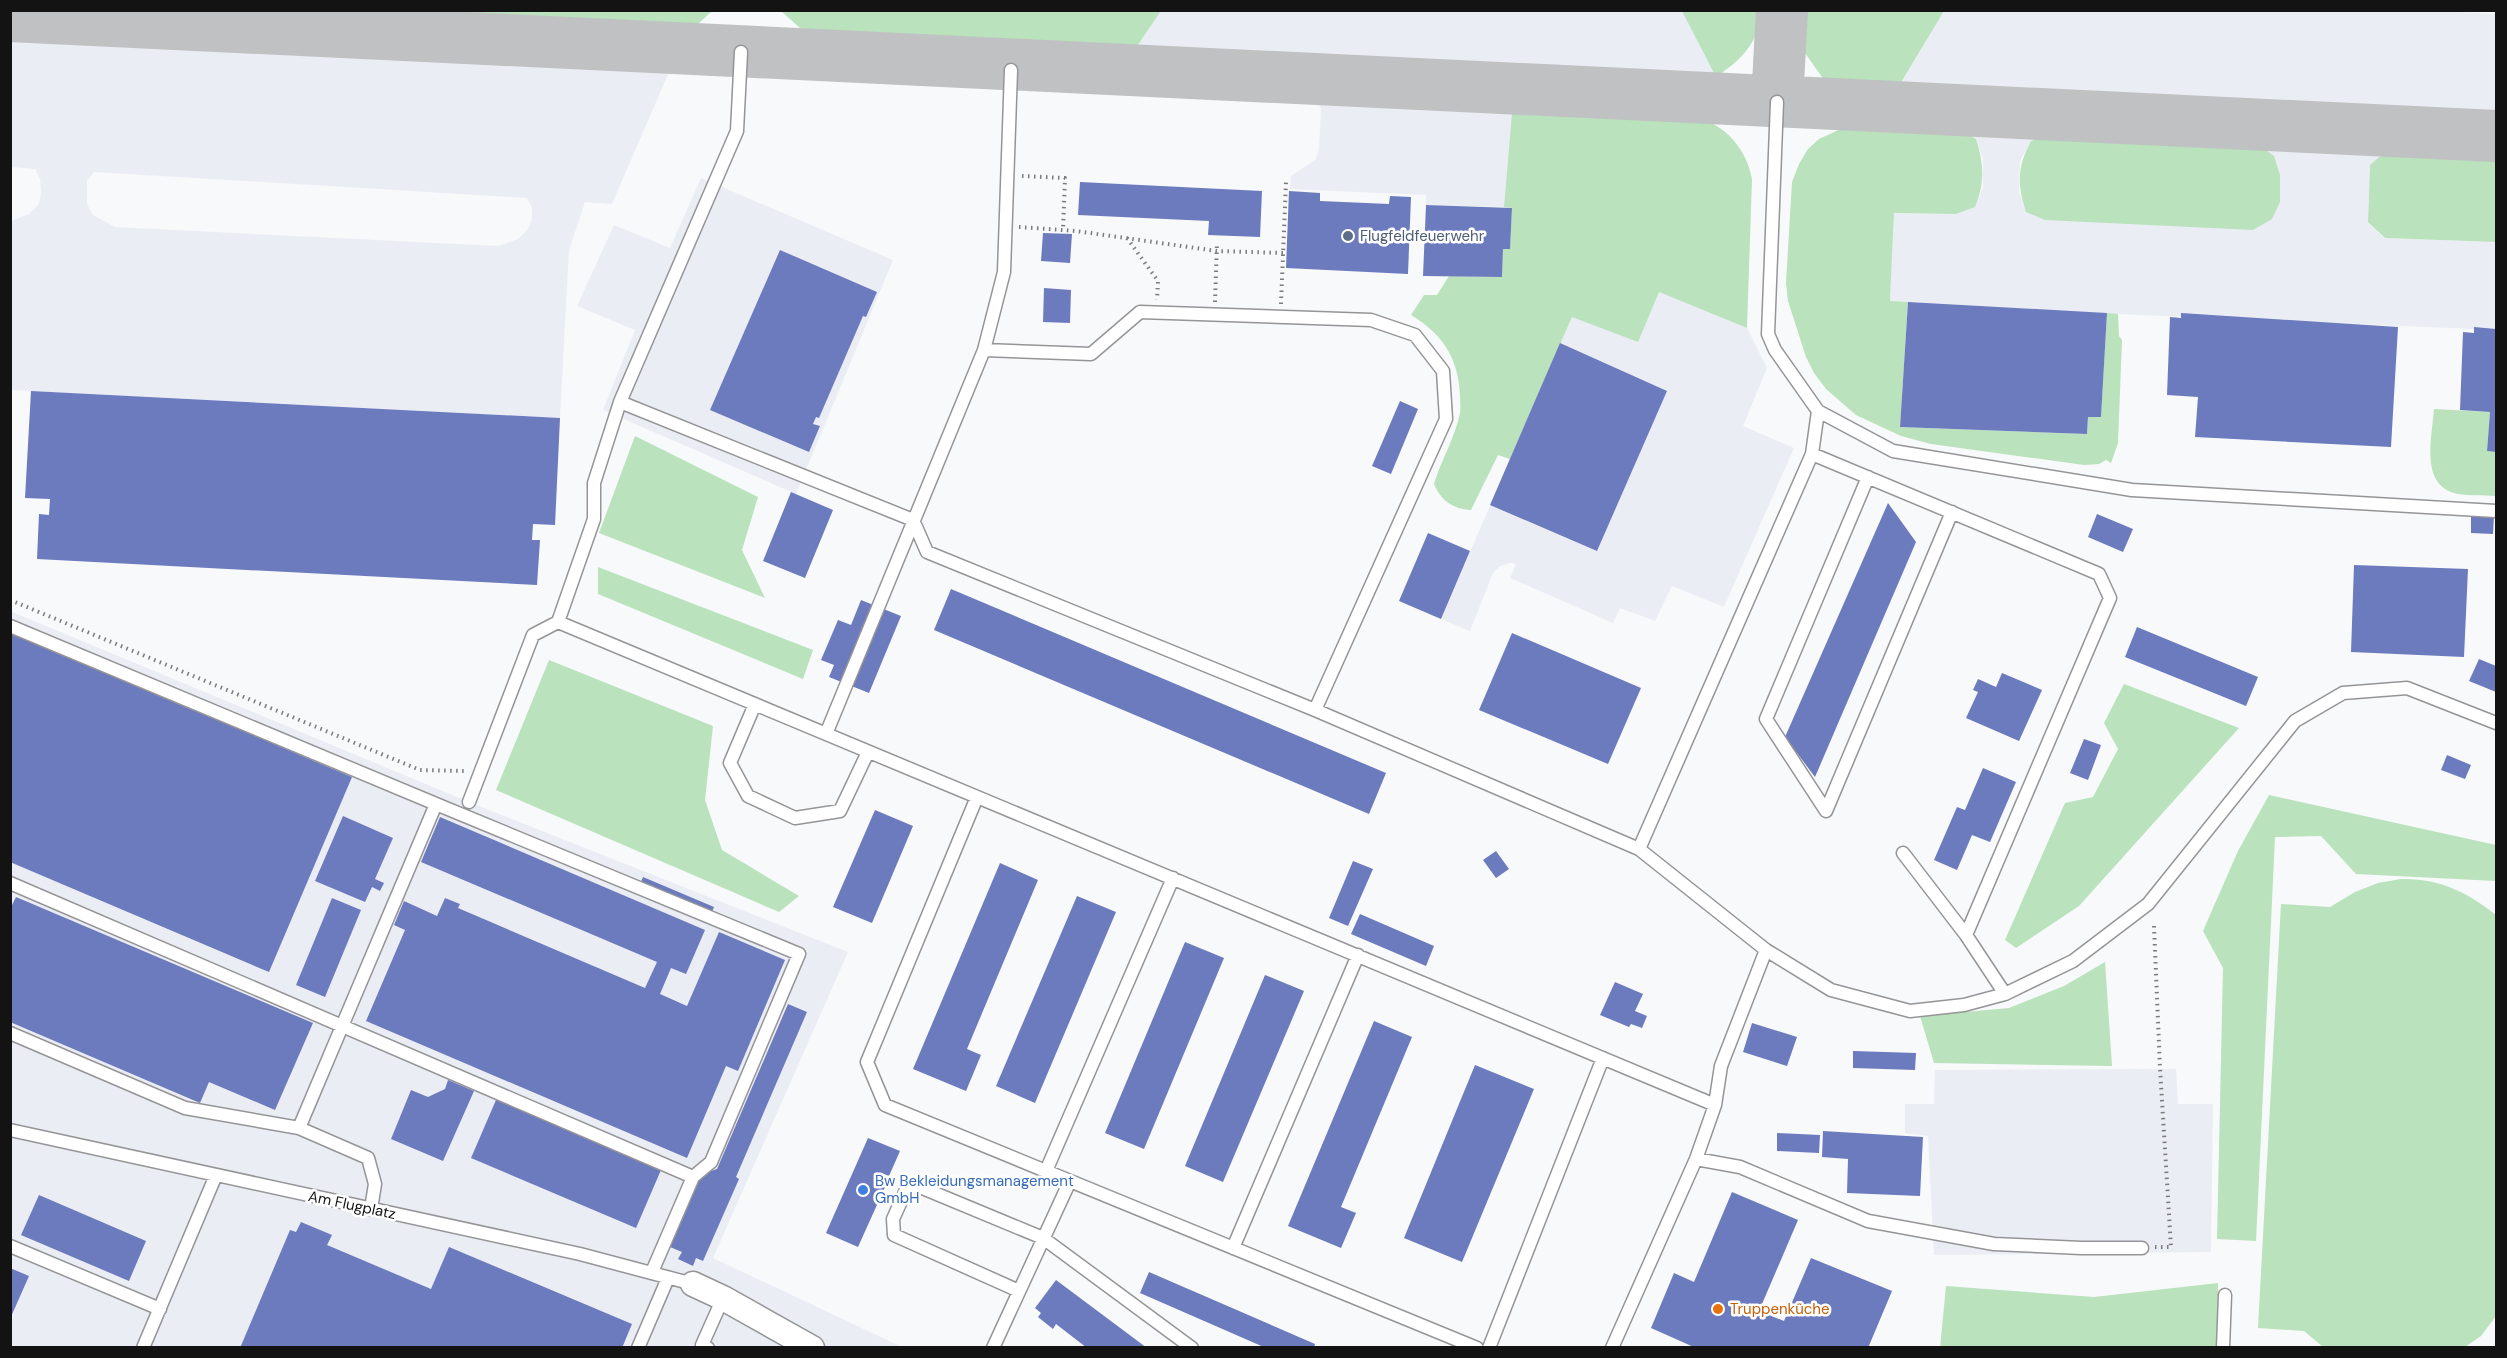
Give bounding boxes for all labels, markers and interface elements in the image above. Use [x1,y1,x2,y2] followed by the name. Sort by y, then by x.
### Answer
[1360,226,1485,246] place label: Flugfeldfeuerwehr
[1341,229,1355,243] marker: Flugfeldfeuerwehr
[875,1171,1074,1208] place label: Bw Bekleidungsmanagement GmbH
[856,1183,870,1197] marker: Bw Bekleidungsmanagement GmbH
[306,1186,398,1224] street label: Am Flugplatz
[1730,1299,1830,1319] place label: Truppenküche
[1711,1302,1725,1316] marker: Truppenküche

